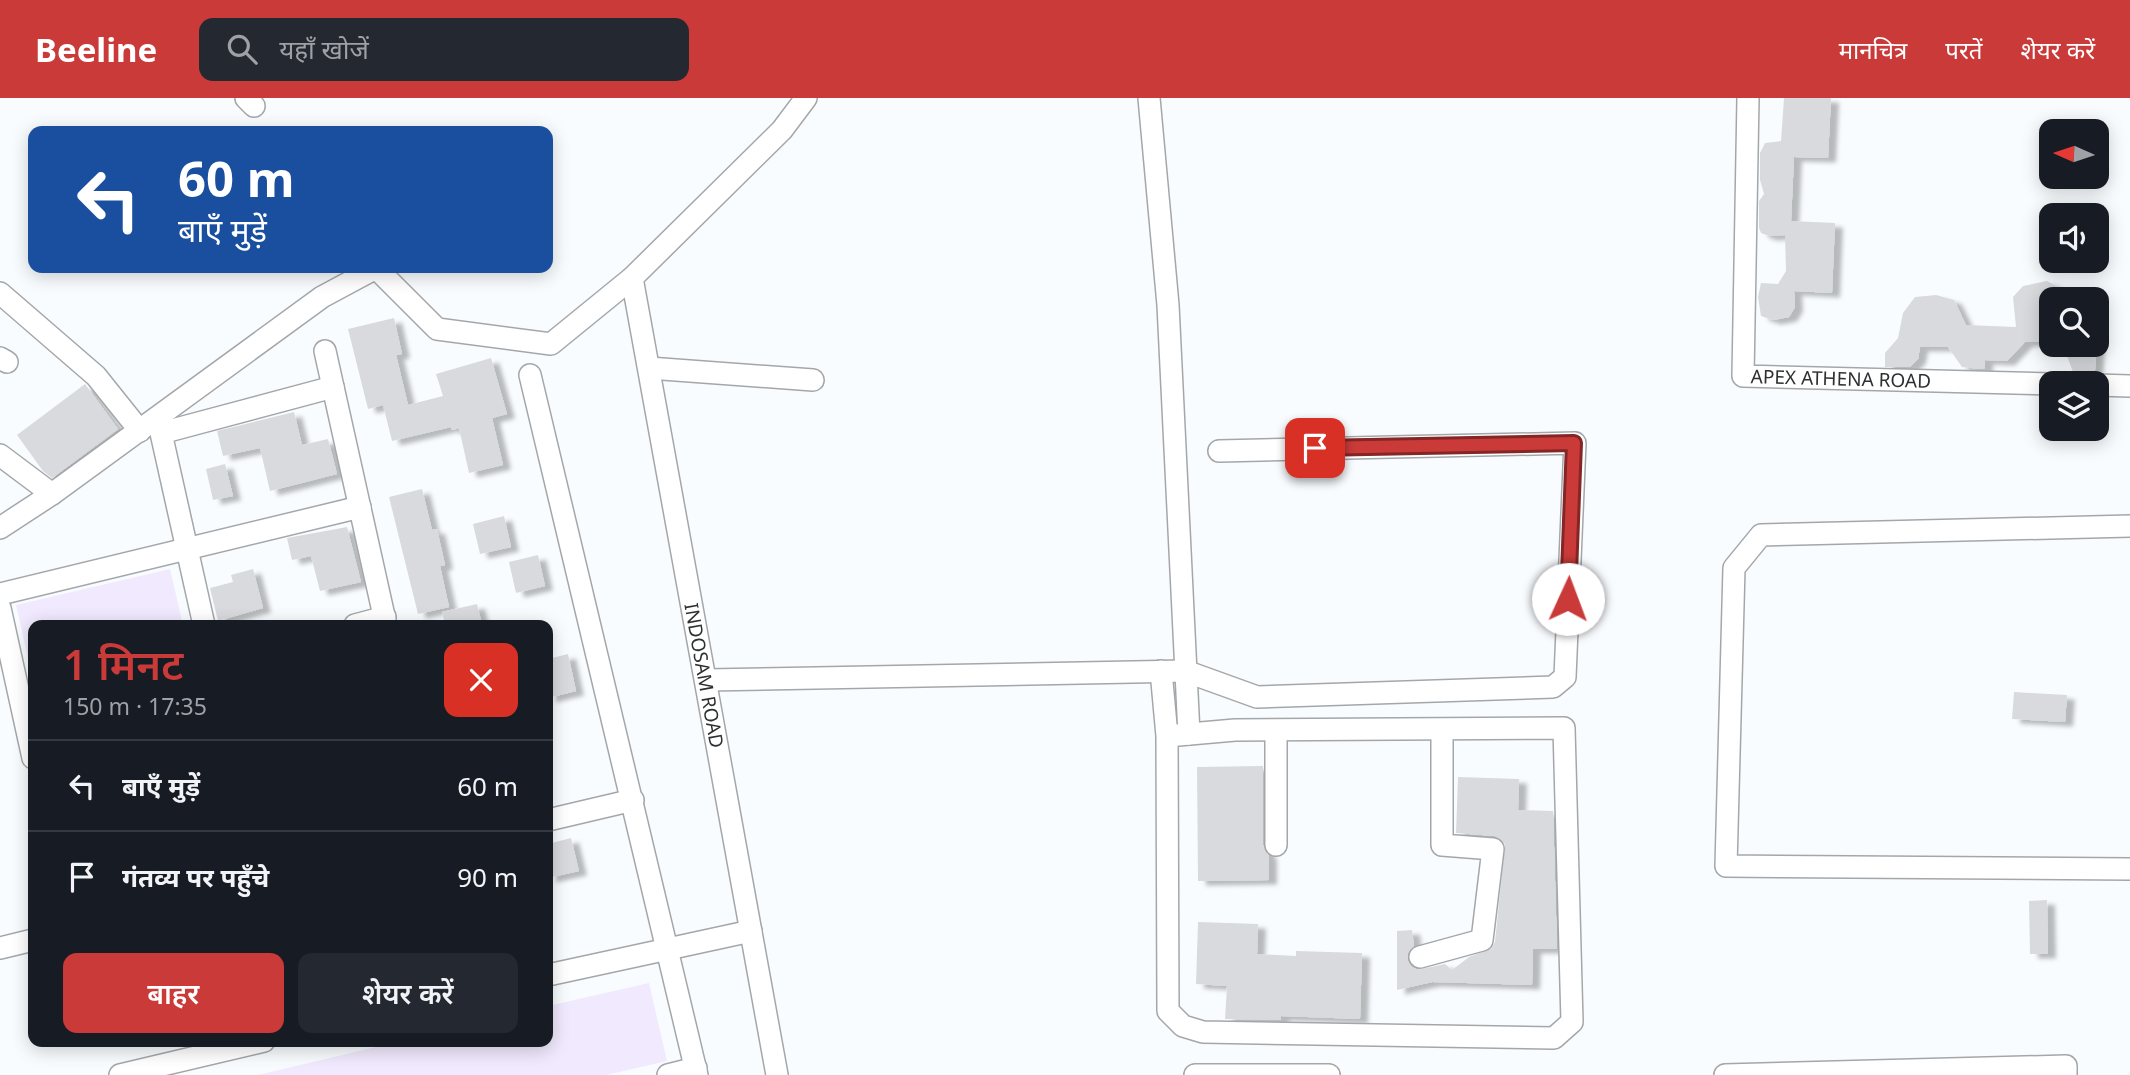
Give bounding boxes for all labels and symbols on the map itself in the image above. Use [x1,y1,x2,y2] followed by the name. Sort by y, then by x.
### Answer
[2039,119,2109,189] north arrow
[1750,363,1931,394] street label: APEX ATHENA ROAD
[1285,418,1345,478] pin
[1531,562,1605,636] position arrow
[678,601,730,750] street label: INDOSAM ROAD

